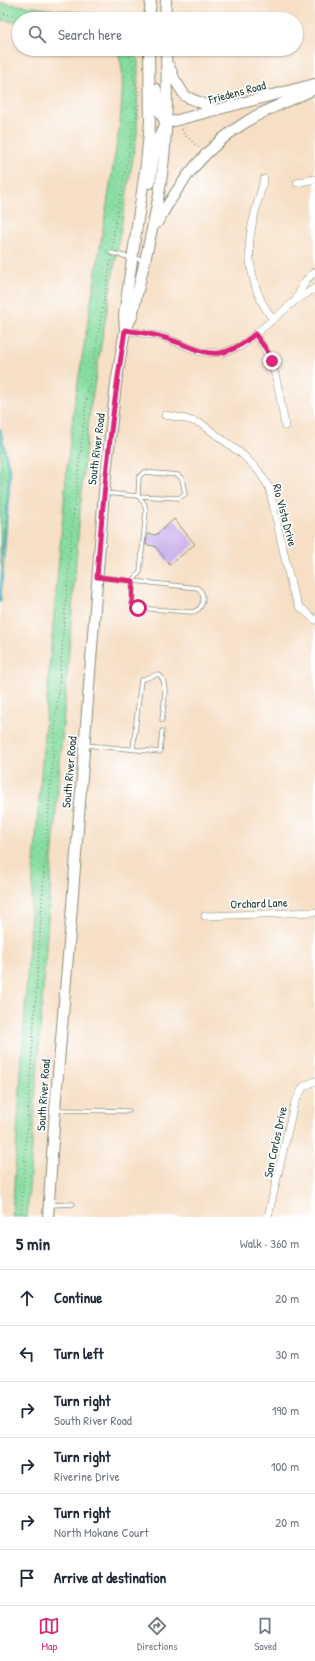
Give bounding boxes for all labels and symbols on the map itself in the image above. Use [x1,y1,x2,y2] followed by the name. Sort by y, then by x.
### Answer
[206,76,268,108] street label: Friedens Road
[263,352,281,370] route end
[83,412,109,486] street label: South River Road
[269,482,302,548] street label: Rio Vista Drive
[129,599,147,617] route start
[57,735,81,809] street label: South River Road
[230,894,288,912] street label: Orchard Lane
[32,1058,54,1131] street label: South River Road
[259,1105,291,1179] street label: San Carlos Drive

